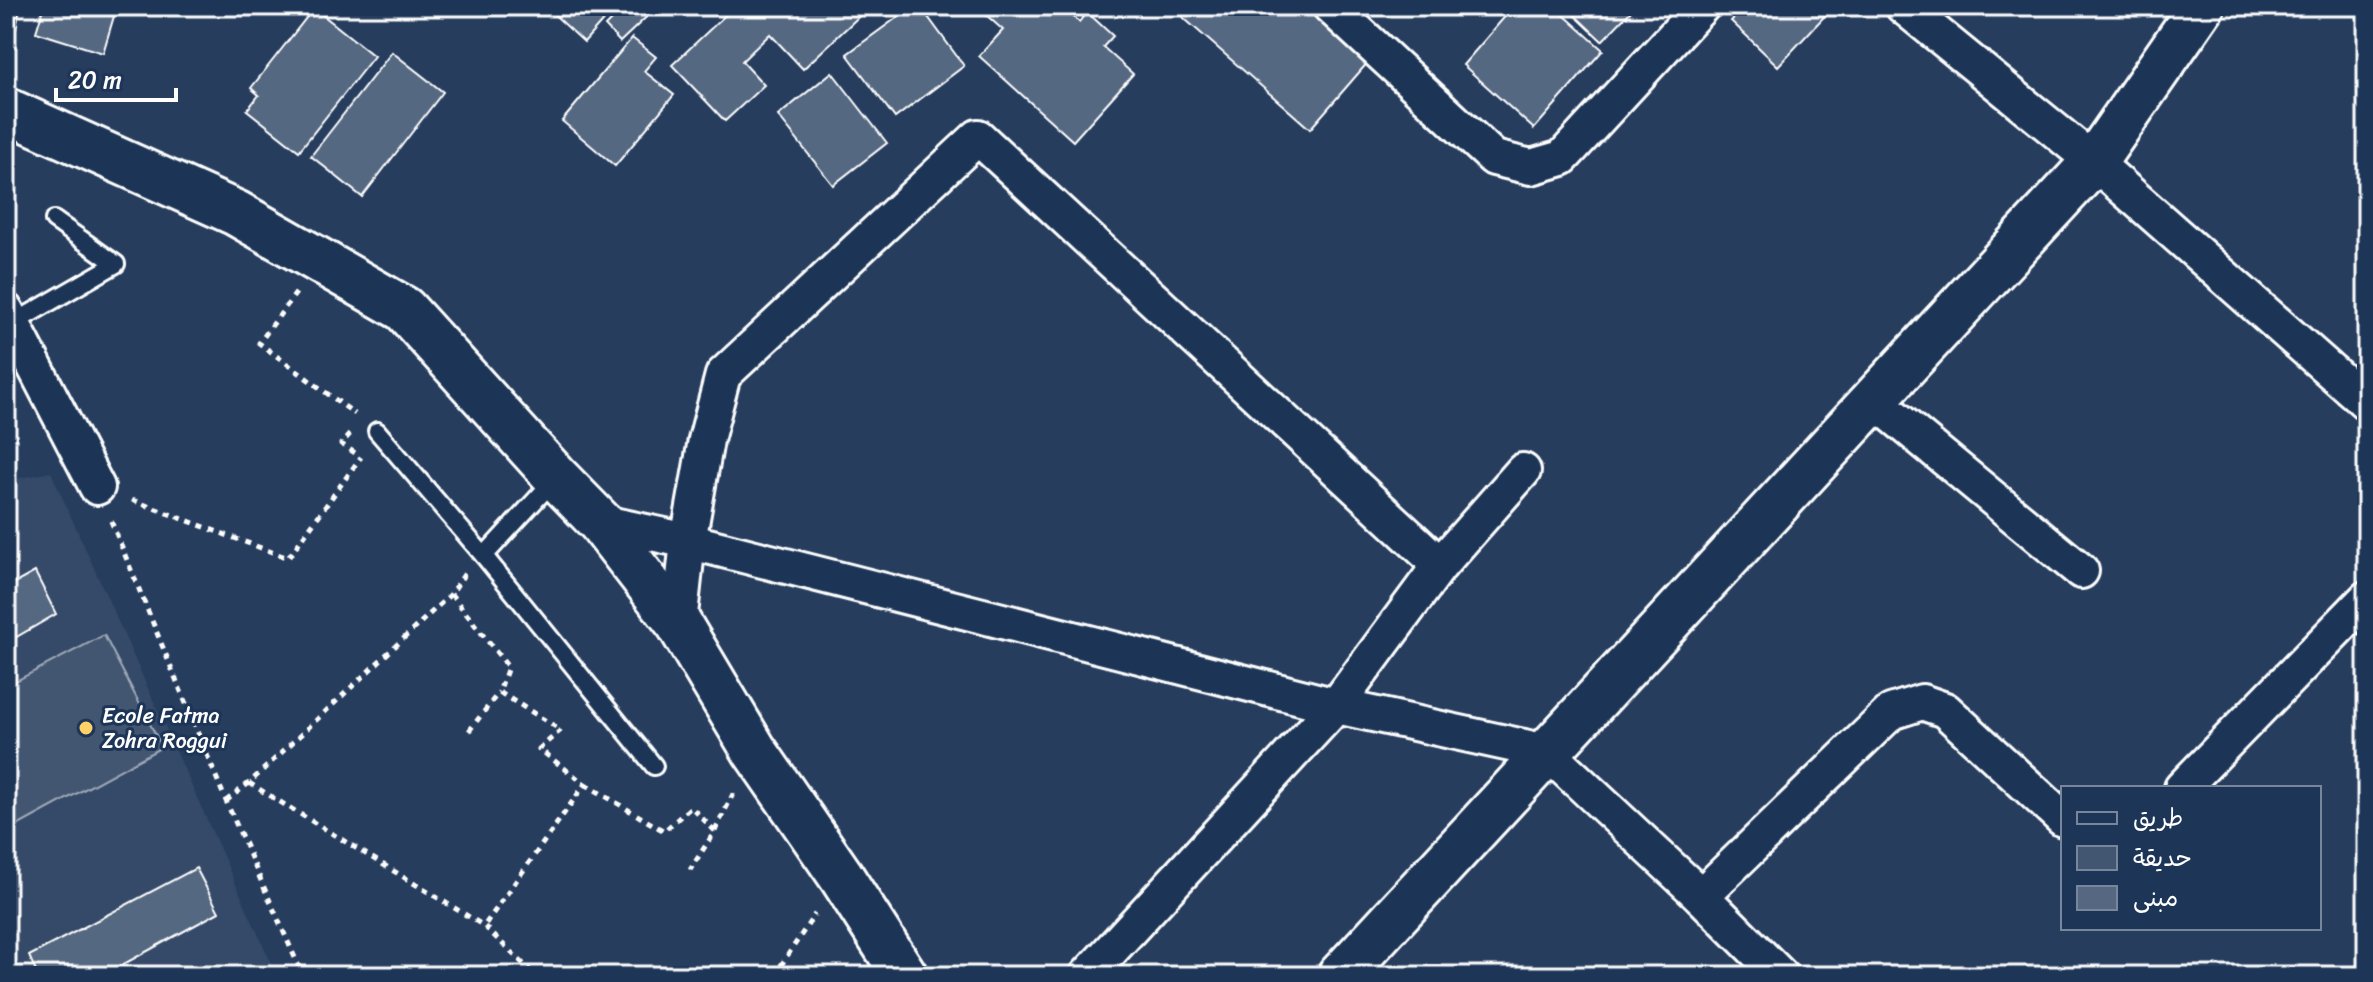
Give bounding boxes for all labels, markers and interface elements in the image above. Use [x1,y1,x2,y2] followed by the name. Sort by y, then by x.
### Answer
[56,52,176,102] scale bar
[68,59,122,101] text: 20 m
[102,696,228,760] place label: Ecole Fatma Zohra Roggui
[77,719,95,737] marker: Ecole Fatma Zohra Roggui
[2061,786,2321,930] legend
[2133,797,2183,839] text: طريق
[2133,837,2192,879] text: حديقة
[2133,877,2178,919] text: مبنى

